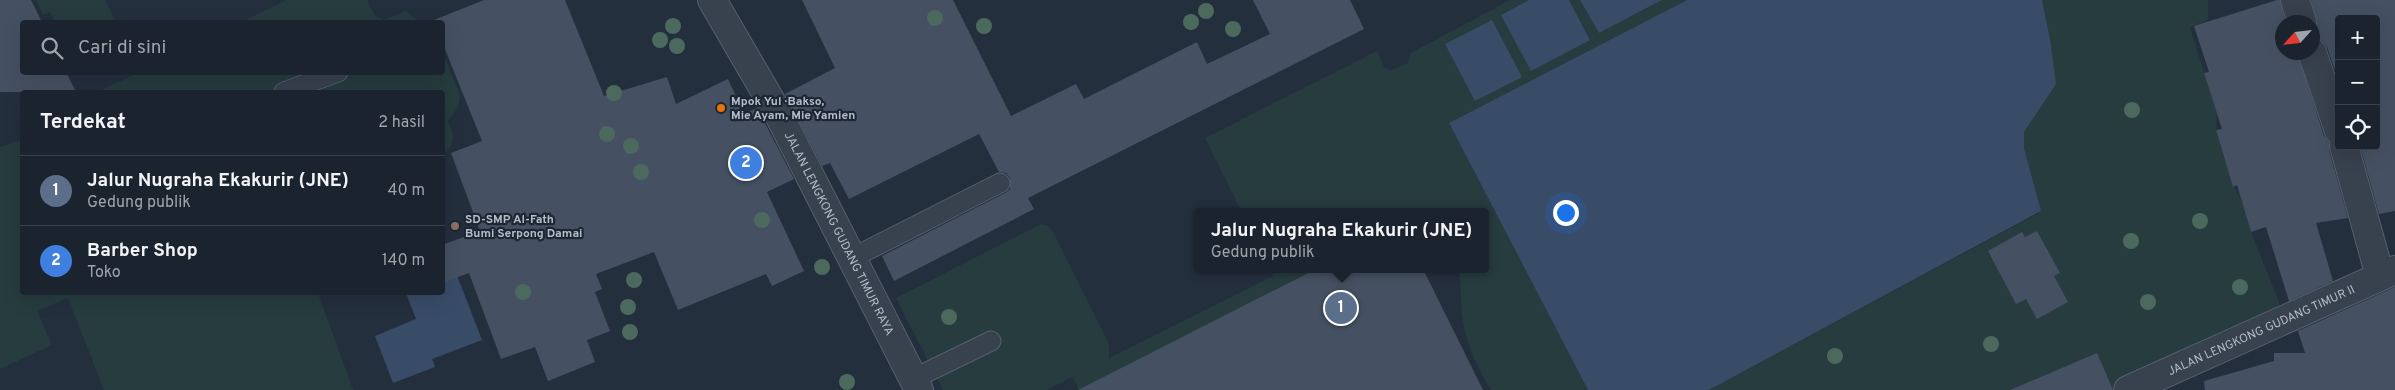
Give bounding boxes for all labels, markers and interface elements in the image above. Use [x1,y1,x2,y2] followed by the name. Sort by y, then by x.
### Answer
[2275,15,2320,60] north arrow
[2335,15,2380,150] map controls
[2335,15,2380,60] button: +
[20,20,445,75] search box
[38,34,66,62] icon: search
[78,36,166,60] text: Cari di sini
[2335,60,2380,105] button: −
[731,94,855,124] place label: Mpok Yul · Bakso, Mie Ayam, Mie Yamien
[715,102,727,114] marker: Mpok Yul · Bakso, Mie Ayam, Mie Yamien
[2335,105,2380,150] button: locate
[40,109,126,136] text: Terdekat
[378,113,425,133] text: 2 hasil
[780,129,897,338] street label: JALAN LENGKONG GUDANG TIMUR RAYA
[730,144,762,182] pin: 2
[87,169,349,193] text: Jalur Nugraha Ekakurir (JNE)
[53,181,59,201] text: 1
[387,181,425,201] text: 40 m
[87,193,191,213] text: Gedung publik
[1553,200,1579,226] your location
[1194,208,1489,273] popup
[465,212,582,242] place label: SD-SMP Al-Fath Bumi Serpong Damai
[1211,219,1472,243] text: Jalur Nugraha Ekakurir (JNE)
[449,220,461,232] marker: SD-SMP Al-Fath Bumi Serpong Damai
[87,239,198,263] text: Barber Shop
[1211,243,1314,263] text: Gedung publik
[51,251,61,271] text: 2
[382,251,425,271] text: 140 m
[87,263,121,283] text: Toko
[2165,282,2358,380] street label: JALAN LENGKONG GUDANG TIMUR II
[1325,289,1357,327] pin: 1

